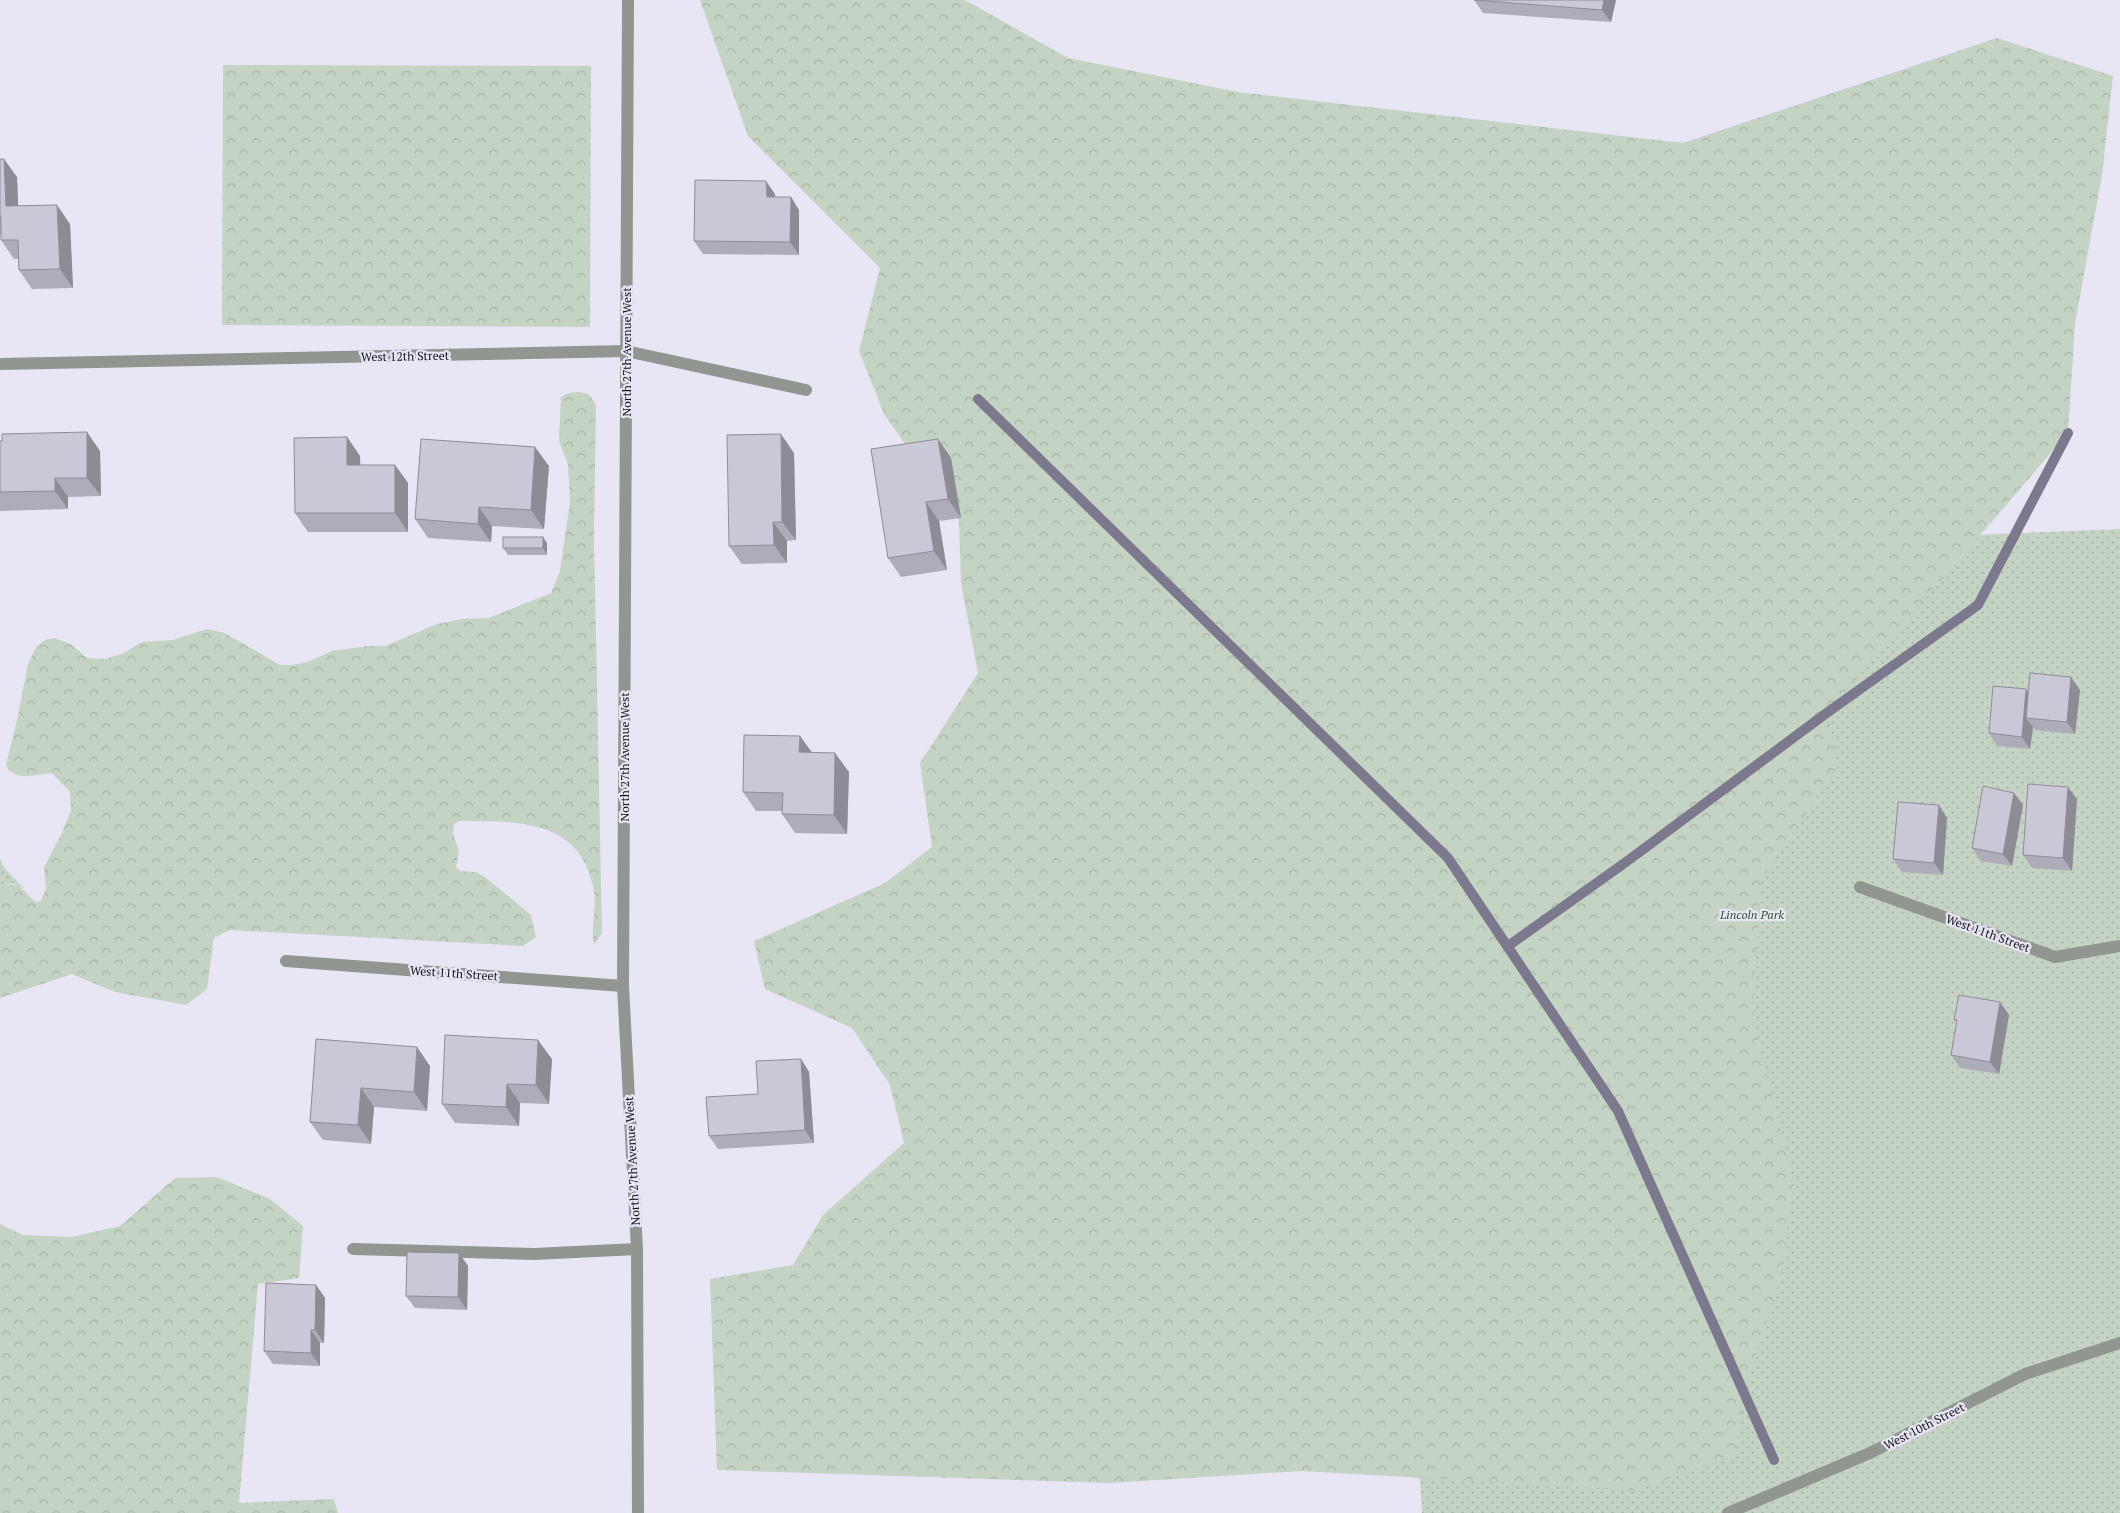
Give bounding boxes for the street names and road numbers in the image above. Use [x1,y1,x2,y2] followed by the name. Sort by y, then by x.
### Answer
[619,287,634,417] street label: North 27th Avenue West
[361,348,450,364] street label: West 12th Street
[617,692,632,822] street label: North 27th Avenue West
[1944,911,2033,955] street label: West 11th Street
[409,962,499,984] street label: West 11th Street
[621,1096,643,1226] street label: North 27th Avenue West
[1881,1399,1967,1453] street label: West 10th Street

